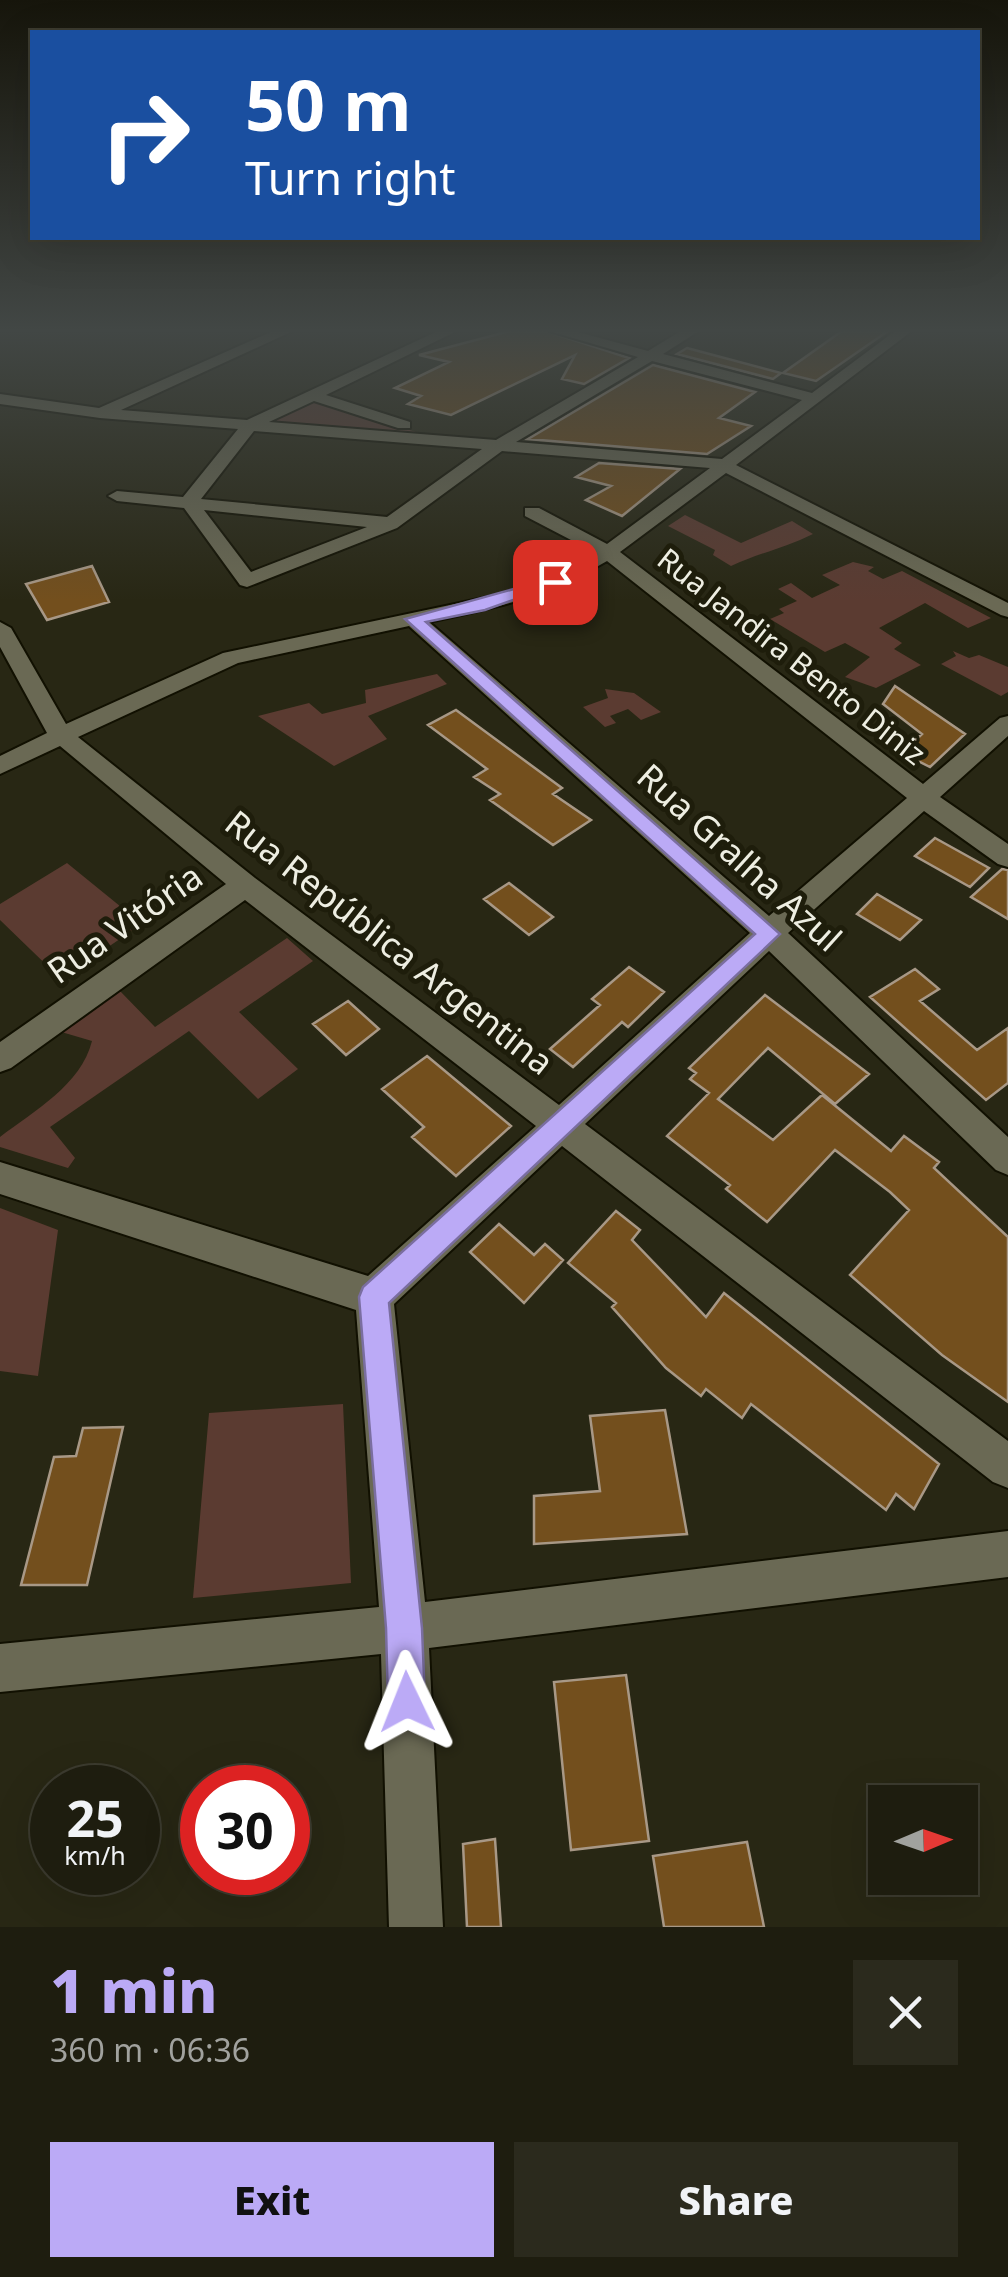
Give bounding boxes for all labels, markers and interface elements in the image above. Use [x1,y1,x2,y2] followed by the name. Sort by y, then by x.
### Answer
[245,56,412,152] text: 50 m
[80,70,210,200] icon: right
[245,147,456,208] text: Turn right
[649,538,934,773] street label: Rua Jandira Bento Diniz
[513,540,598,625] pin
[528,555,583,610] icon: arrive
[628,752,852,961] street label: Rua Gralha Azul
[216,799,564,1085] street label: Rua República Argentina
[37,852,211,993] street label: Rua Vitória
[355,1650,459,1754] position arrow
[180,1765,310,1895] speed limit sign: 30
[66,1784,124,1852] text: 25
[868,1785,978,1895] north arrow
[868,1785,978,1895] map controls
[64,1838,126,1872] text: km/h
[50,1949,218,2031] text: 1 min
[853,1960,958,2065] button: close
[50,2028,250,2071] text: 360 m · 06:36
[50,2142,494,2257] button: Exit
[514,2142,958,2257] button: Share

